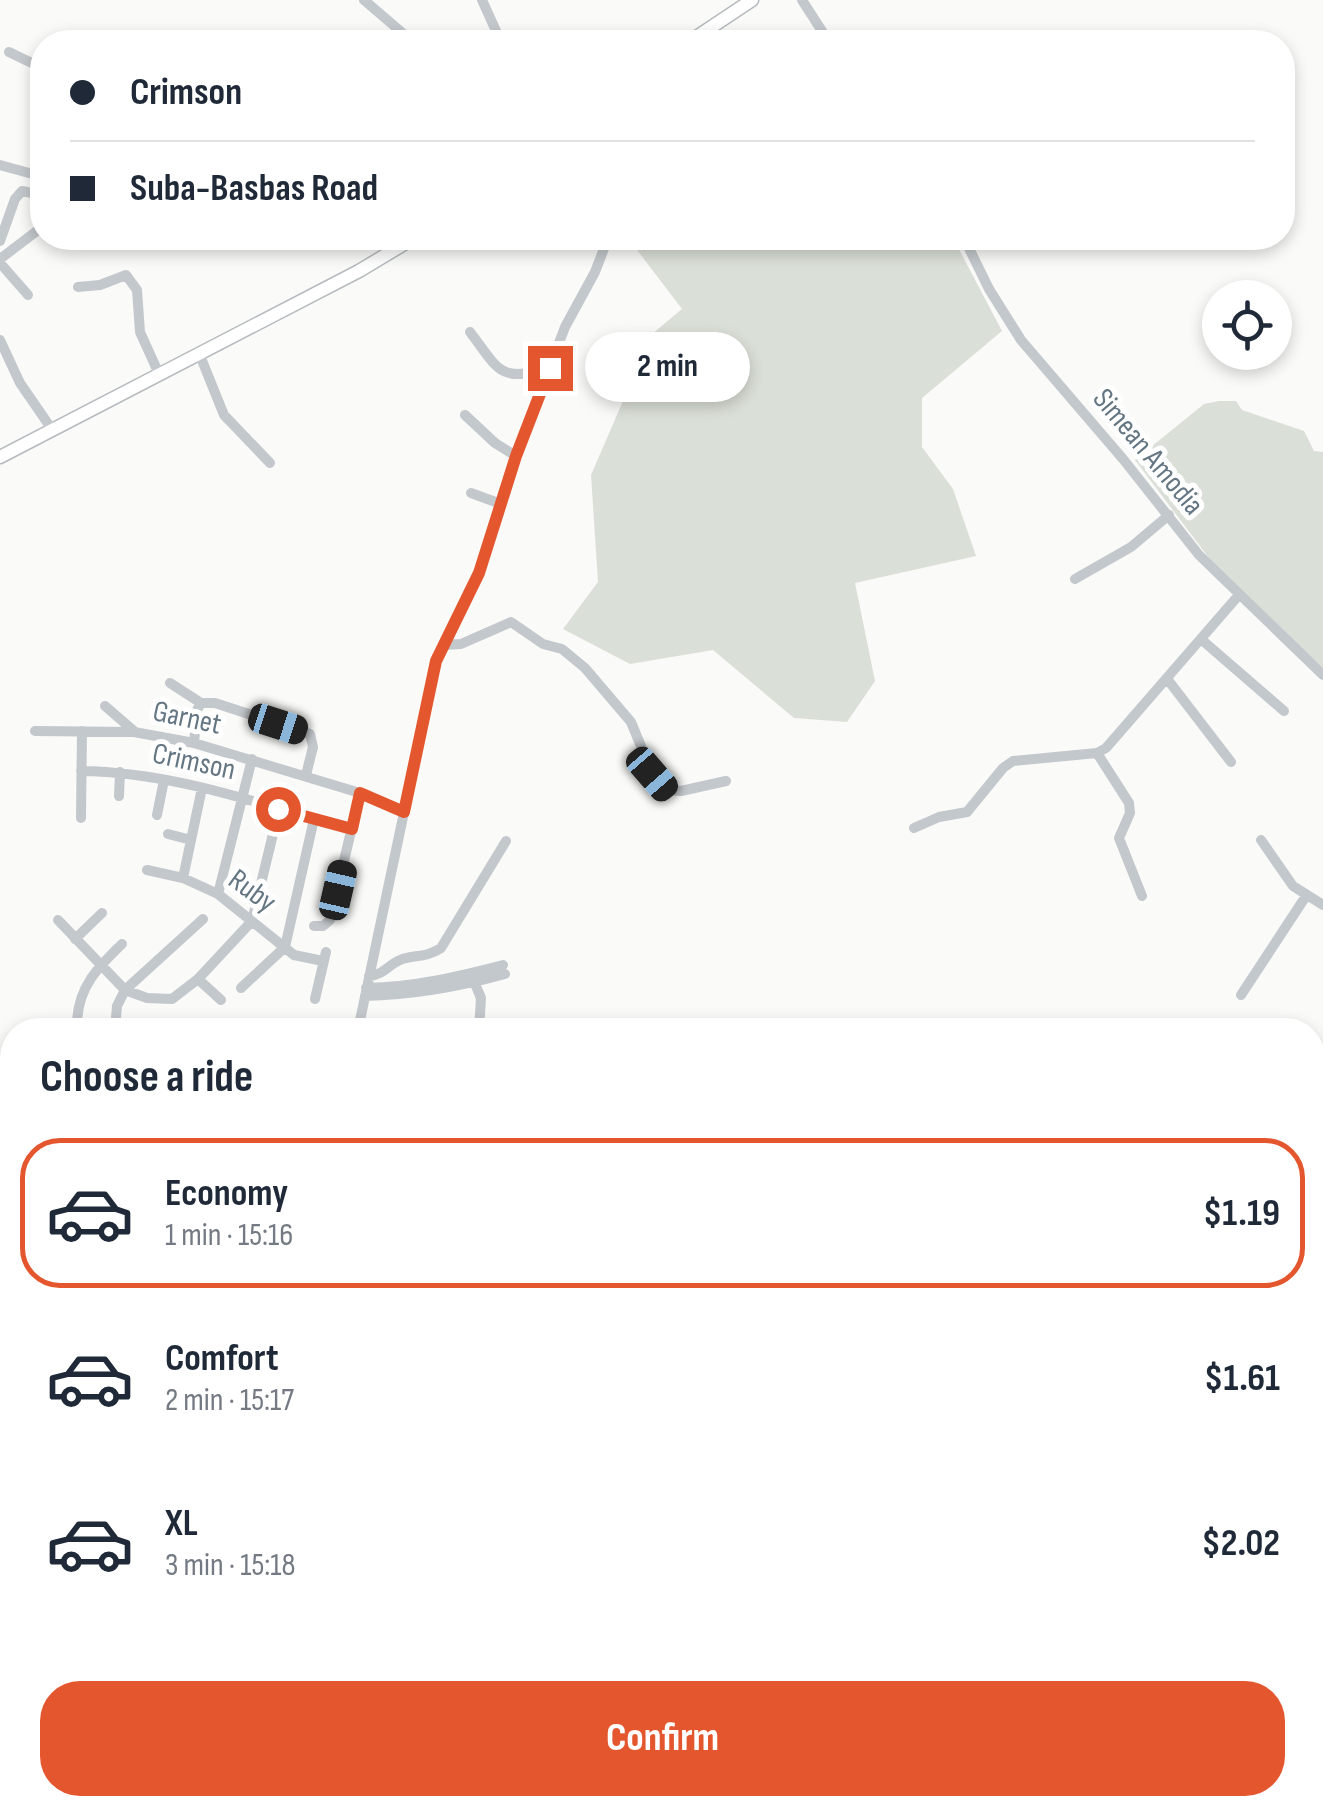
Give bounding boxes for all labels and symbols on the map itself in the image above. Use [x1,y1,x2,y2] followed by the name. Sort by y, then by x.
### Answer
[585,333,750,403] callout: 2 min
[528,346,573,391] route end
[1085,382,1211,522] street label: Simean Amodia
[150,693,224,743] street label: Garnet
[245,700,311,748] car
[149,736,239,788] street label: Crimson
[621,742,683,806] car
[256,787,301,832] route start
[317,857,359,923] car
[221,862,283,921] street label: Ruby

